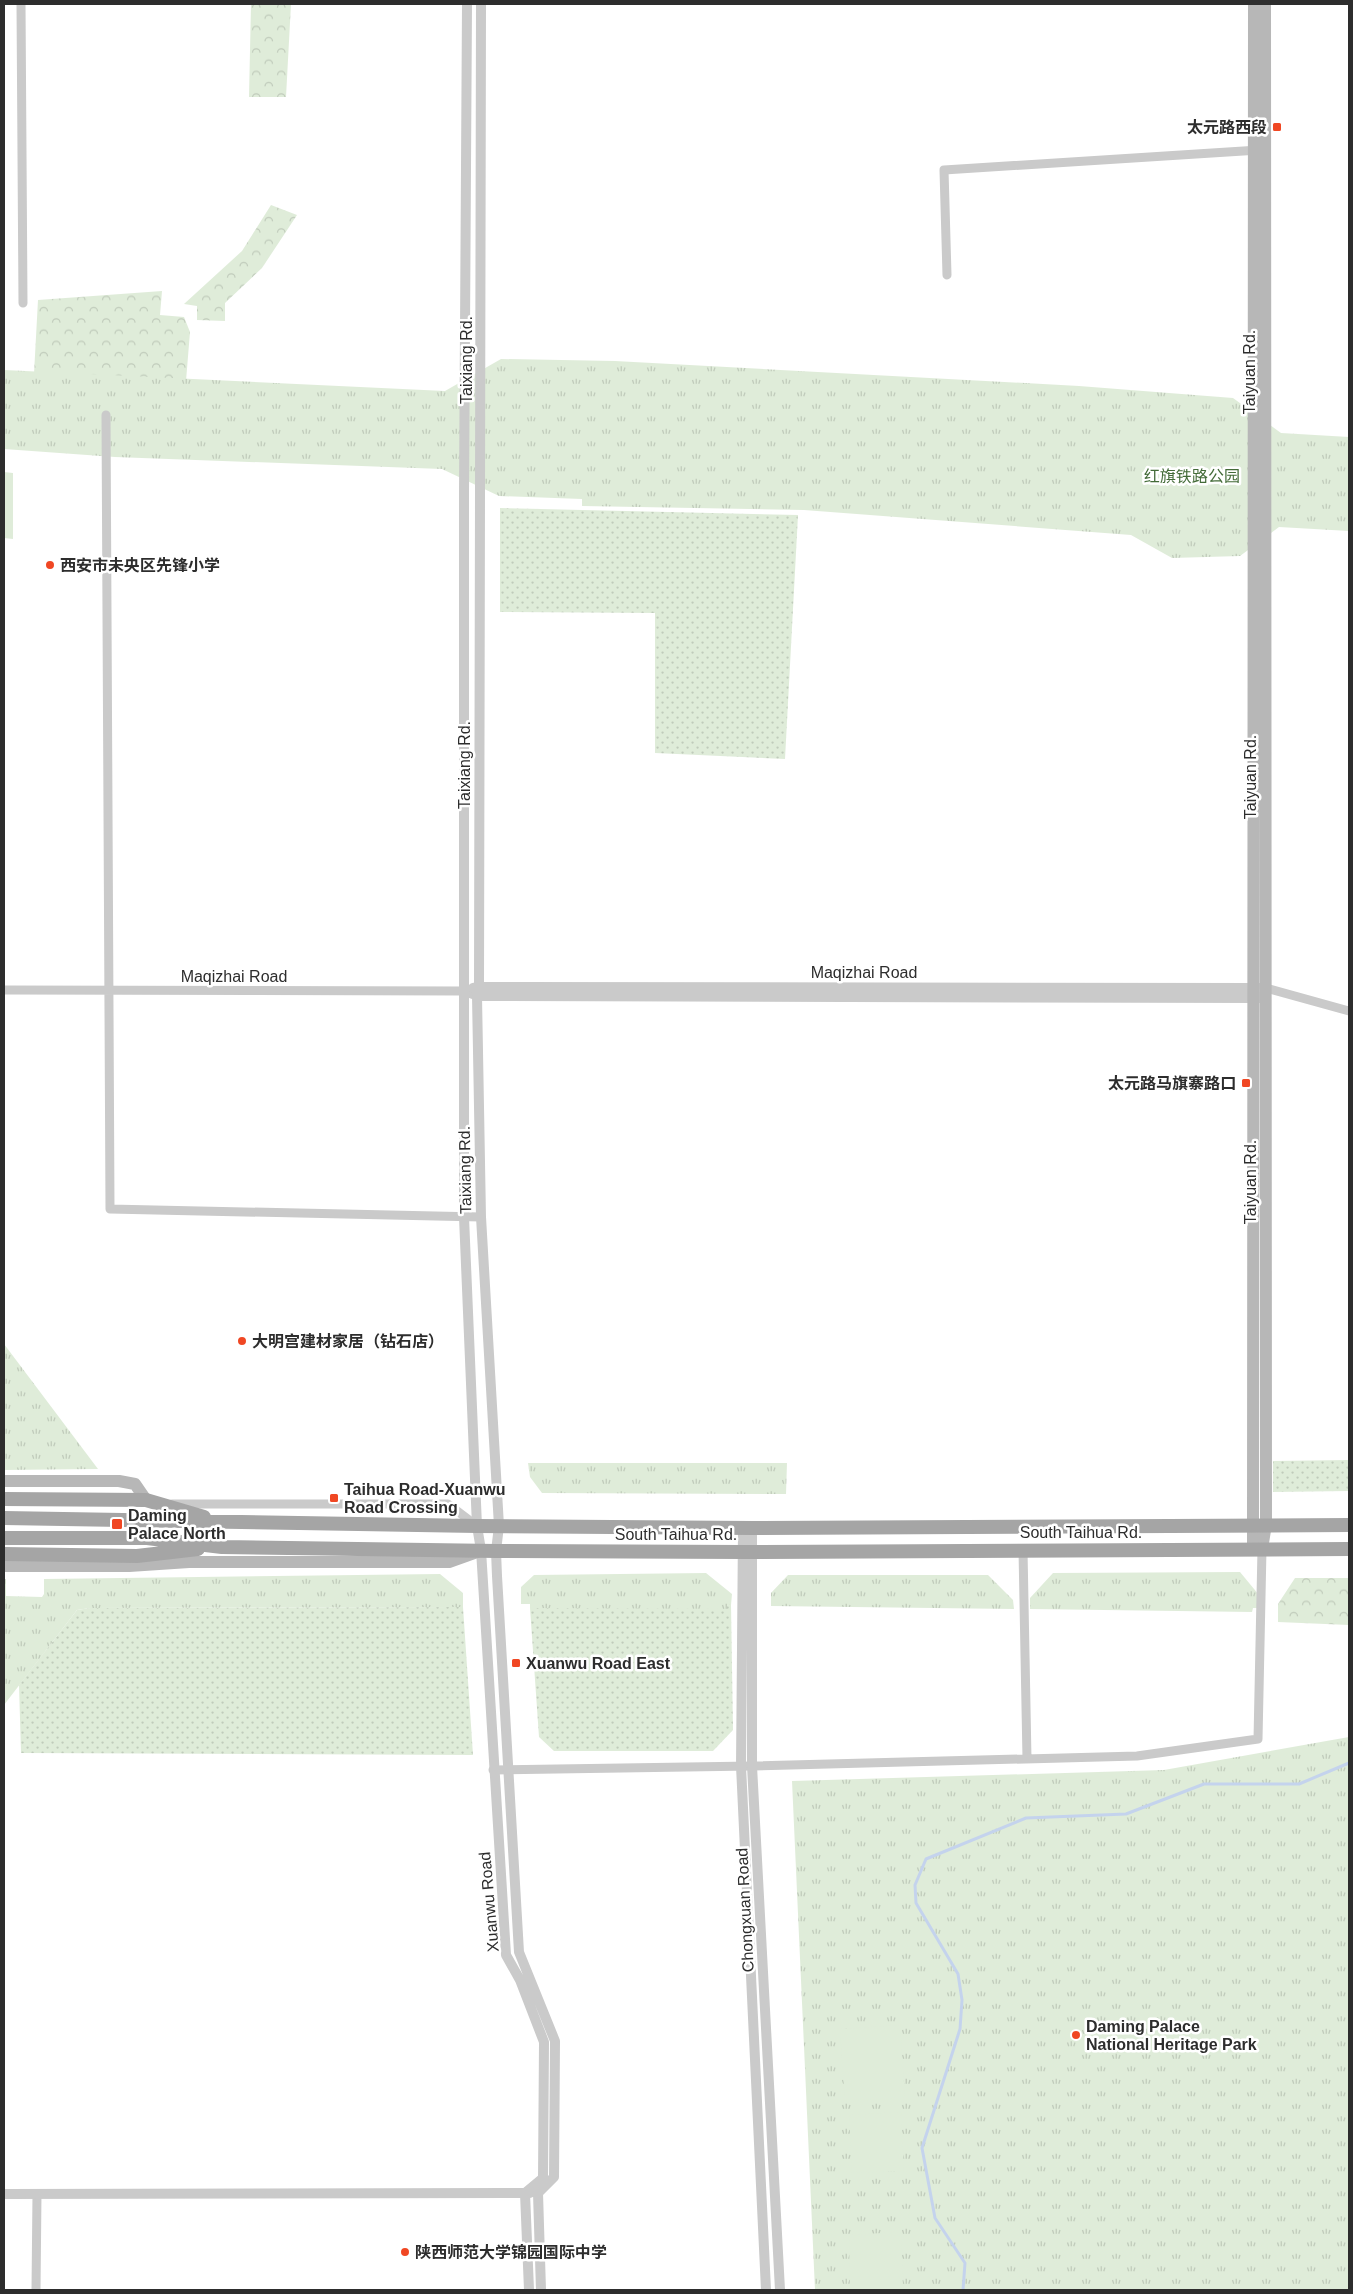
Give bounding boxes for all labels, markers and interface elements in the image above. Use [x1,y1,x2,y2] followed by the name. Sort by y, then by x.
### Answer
[1187,119,1267,136] place label: 太元路西段
[1271,121,1283,133] marker: 太元路西段
[458,316,475,404] street label: Taixiang Rd.
[1241,330,1258,414] street label: Taiyuan Rd.
[1144,468,1240,485] park label: 红旗铁路公园
[60,557,220,574] place label: 西安市未央区先锋小学
[44,559,56,571] marker: 西安市未央区先锋小学
[456,721,473,809] street label: Taixiang Rd.
[1242,735,1259,819] street label: Taiyuan Rd.
[811,964,917,981] street label: Maqizhai Road
[181,968,287,985] street label: Maqizhai Road
[1108,1075,1236,1092] place label: 太元路马旗寨路口
[1240,1077,1252,1089] marker: 太元路马旗寨路口
[456,1126,474,1214] street label: Taixiang Rd.
[1242,1140,1259,1224] street label: Taiyuan Rd.
[252,1332,444,1350] place label: 大明宫建材家居（钻石店）
[236,1335,248,1347] marker: 大明宫建材家居（钻石店）
[344,1481,505,1516] place label: Taihua Road-Xuanwu Road Crossing
[328,1492,340,1504] marker: Taihua Road-Xuanwu Road Crossing
[128,1507,226,1542] place label: Daming Palace North
[110,1517,124,1531] marker: Daming Palace North
[1020,1524,1142,1541] street label: South Taihua Rd.
[615,1526,737,1543] street label: South Taihua Rd.
[526,1655,671,1672] place label: Xuanwu Road East
[510,1657,522,1669] marker: Xuanwu Road East
[733,1847,757,1973] street label: Chongxuan Road
[476,1851,502,1953] street label: Xuanwu Road
[1086,2018,1257,2053] place label: Daming Palace National Heritage Park
[1070,2029,1082,2041] marker: Daming Palace National Heritage Park
[415,2243,607,2261] place label: 陕西师范大学锦园国际中学
[399,2246,411,2258] marker: 陕西师范大学锦园国际中学

